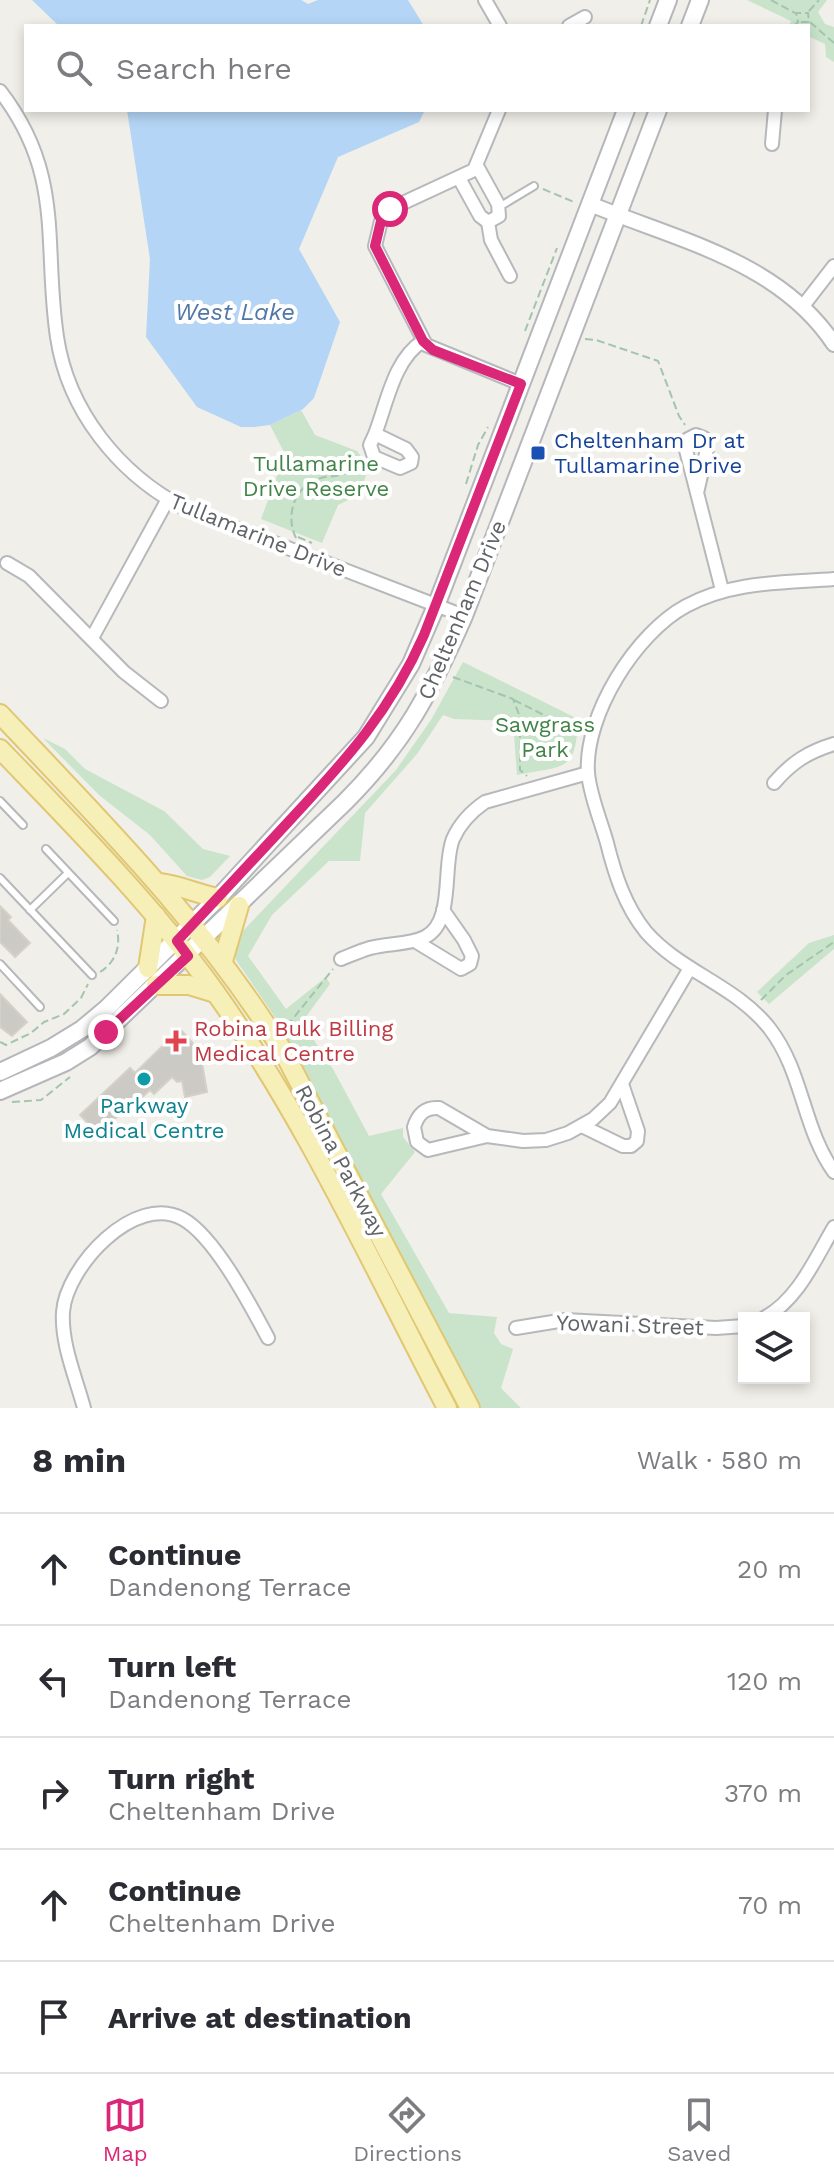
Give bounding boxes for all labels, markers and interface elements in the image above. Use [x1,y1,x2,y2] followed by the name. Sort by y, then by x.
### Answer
[24,24,810,112] search box
[52,46,96,90] icon: search
[116,51,292,86] text: Search here
[372,191,408,227] route start
[175,298,295,326] water label: West Lake
[554,428,745,478] place label: Cheltenham Dr at Tullamarine Drive
[529,444,547,462] marker: Cheltenham Dr at Tullamarine Drive
[243,451,389,501] park label: Tullamarine Drive Reserve
[166,488,350,582] street label: Tullamarine Drive
[413,517,511,703] street label: Cheltenham Drive
[495,712,595,762] park label: Sawgrass Park
[88,1014,124,1050] route end
[194,1016,393,1066] place label: Robina Bulk Billing Medical Centre
[165,1030,187,1052] marker: Robina Bulk Billing Medical Centre
[135,1070,153,1088] marker: Parkway Medical Centre
[290,1081,392,1242] street label: Robina Parkway
[64,1093,224,1143] place label: Parkway Medical Centre
[556,1310,704,1340] street label: Yowani Street
[738,1312,810,1384] map controls
[738,1312,810,1384] button: layers
[32,1440,126,1480] text: 8 min
[637,1445,802,1475] text: Walk · 580 m
[108,1537,241,1572] text: Continue
[32,1547,76,1591] icon: ahead
[737,1554,802,1584] text: 20 m
[108,1572,352,1602] text: Dandenong Terrace
[108,1649,236,1684] text: Turn left
[32,1659,76,1703] icon: left
[727,1666,802,1696] text: 120 m
[108,1684,352,1714] text: Dandenong Terrace
[108,1761,254,1796] text: Turn right
[32,1771,76,1815] icon: right
[724,1778,802,1808] text: 370 m
[108,1796,335,1826] text: Cheltenham Drive
[108,1873,241,1908] text: Continue
[32,1883,76,1927] icon: ahead
[738,1890,802,1920] text: 70 m
[108,1908,335,1938] text: Cheltenham Drive
[32,1995,76,2039] icon: arrive
[108,2000,412,2035] text: Arrive at destination
[103,2093,148,2166] tab: Map
[353,2093,462,2166] tab: Directions
[667,2093,731,2166] tab: Saved

